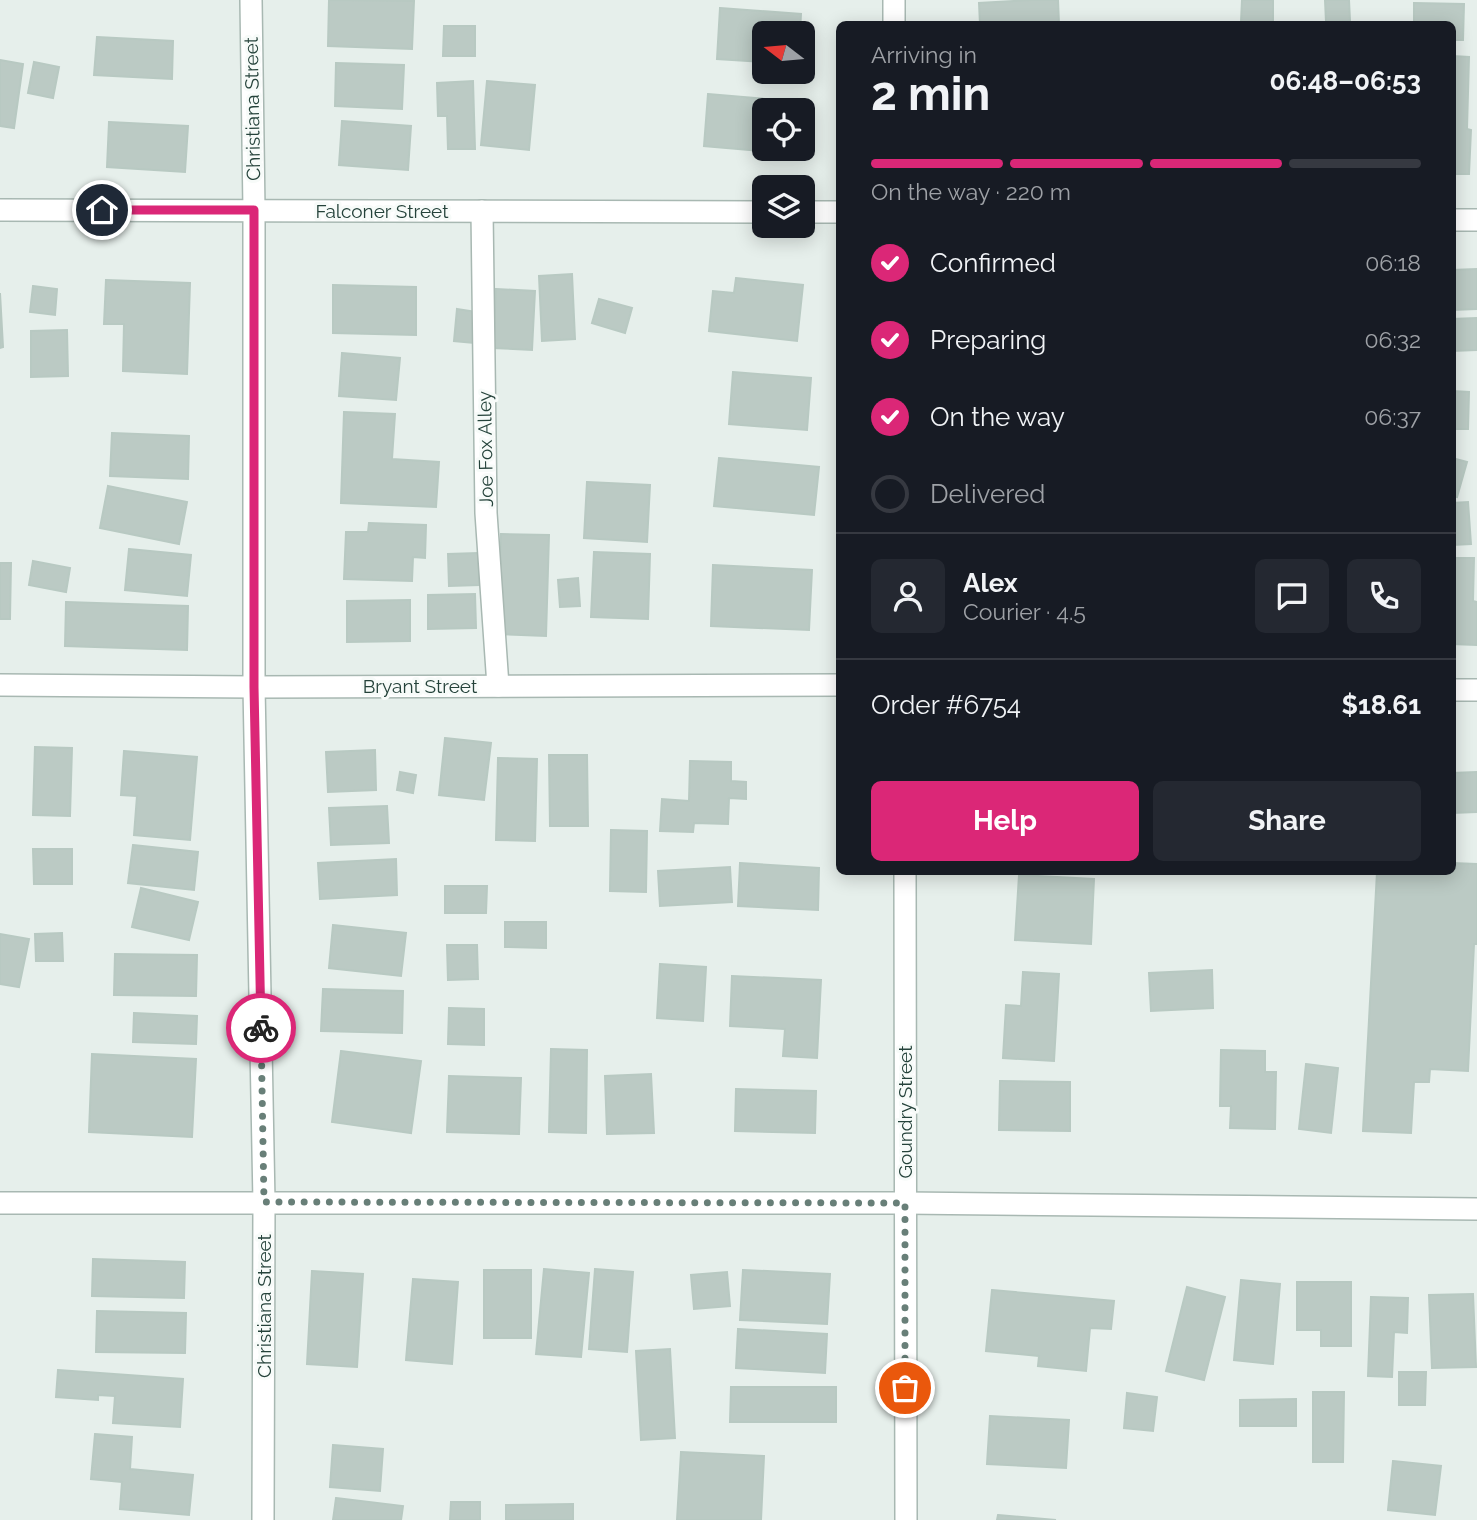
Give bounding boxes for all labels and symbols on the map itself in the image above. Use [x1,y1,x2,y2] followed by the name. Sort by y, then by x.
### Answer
[752,21,816,84] north arrow
[240,36,264,181] street label: Christiana Street
[72,180,132,240] pin
[315,200,449,222] street label: Falconer Street
[473,391,497,507] street label: Joe Fox Alley
[363,675,478,697] street label: Bryant Street
[226,993,296,1063] courier
[894,1045,916,1179] street label: Goundry Street
[253,1233,275,1378] street label: Christiana Street
[875,1358,935,1418] pin

